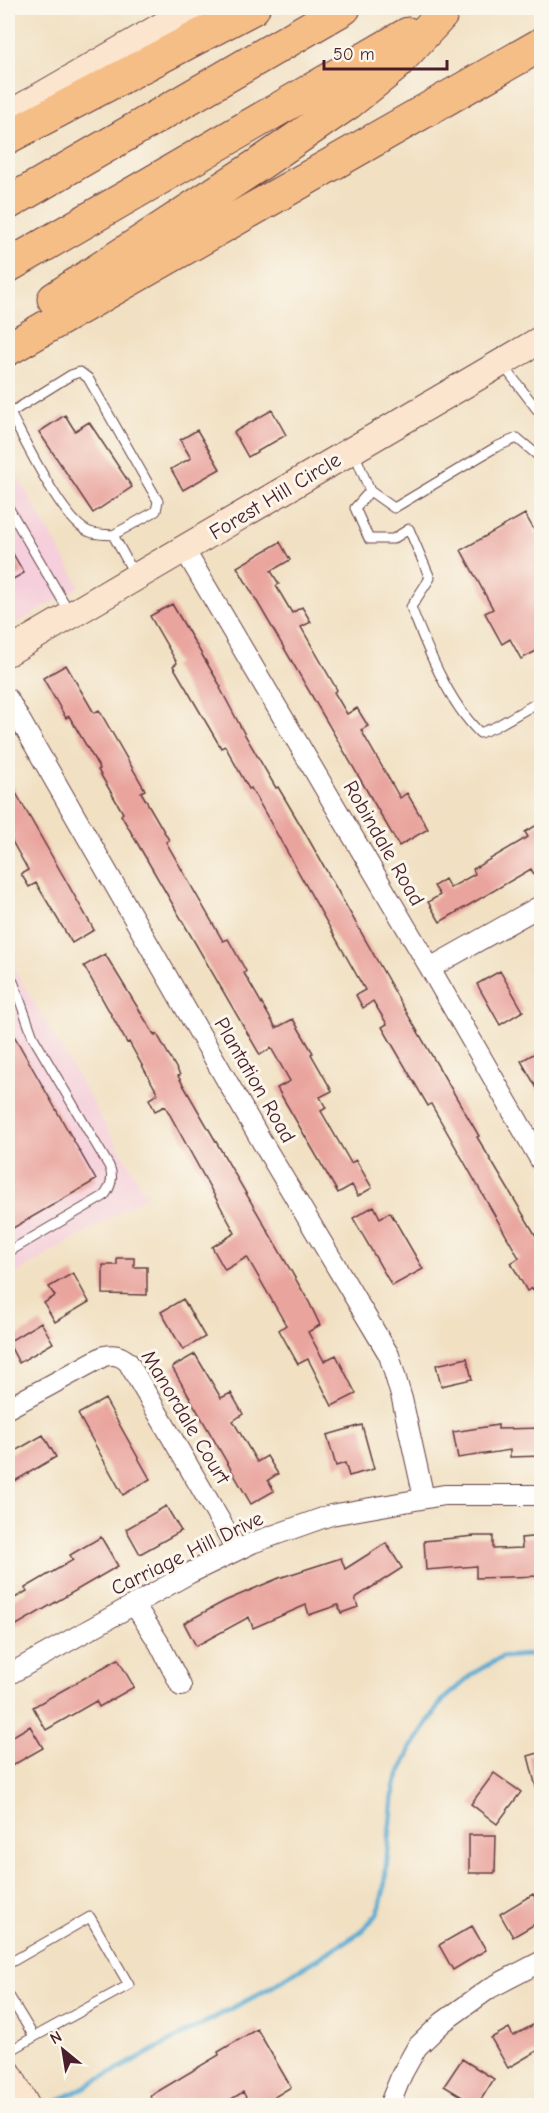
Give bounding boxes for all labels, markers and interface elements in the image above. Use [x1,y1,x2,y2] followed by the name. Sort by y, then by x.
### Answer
[324,33,447,71] scale bar
[333,44,375,65] text: 50 m
[205,447,345,545] street label: Forest Hill Circle
[338,776,430,910] street label: Robindale Road
[209,1013,301,1147] street label: Plantation Road
[137,1346,236,1489] street label: Manordale Court
[107,1506,267,1600] street label: Carriage Hill Drive
[33,2020,93,2080] north arrow
[47,2027,65,2048] text: N

